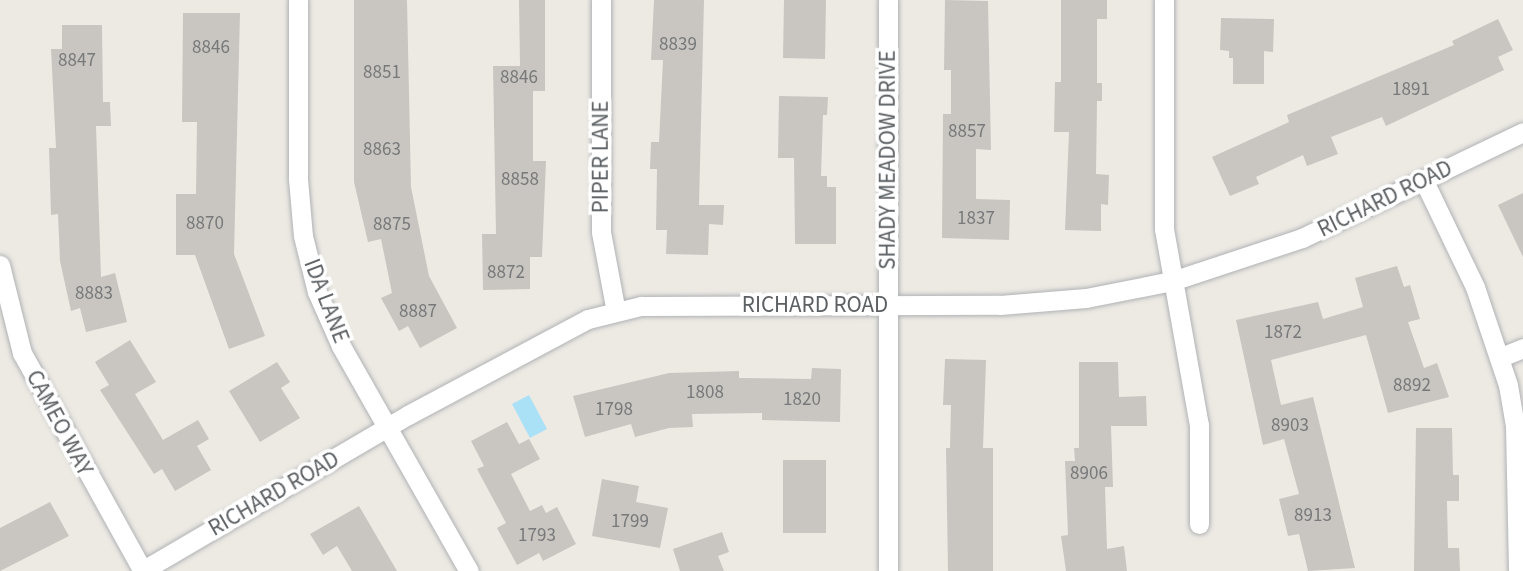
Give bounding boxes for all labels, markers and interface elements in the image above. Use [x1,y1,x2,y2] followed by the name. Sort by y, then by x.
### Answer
[659,34,697,56] house number: 8839
[192,37,230,59] house number: 8846
[58,50,96,72] house number: 8847
[874,50,902,270] street label: SHADY MEADOW DRIVE
[363,62,401,84] house number: 8851
[500,67,538,89] house number: 8846
[1392,79,1430,101] house number: 1891
[587,101,615,213] street label: PIPER LANE
[948,121,986,143] house number: 8857
[363,139,401,161] house number: 8863
[1313,155,1457,243] street label: RICHARD ROAD
[501,169,539,191] house number: 8858
[957,208,995,230] house number: 1837
[186,213,224,235] house number: 8870
[373,214,411,236] house number: 8875
[297,255,355,347] street label: IDA LANE
[487,262,525,284] house number: 8872
[75,283,113,305] house number: 8883
[742,291,888,319] street label: RICHARD ROAD
[399,301,437,323] house number: 8887
[1264,322,1302,344] house number: 1872
[20,366,98,480] street label: CAMEO WAY
[1393,375,1431,397] house number: 8892
[686,382,724,404] house number: 1808
[783,389,821,411] house number: 1820
[595,399,633,421] house number: 1798
[1271,415,1309,437] house number: 8903
[204,445,344,543] street label: RICHARD ROAD
[1070,463,1108,485] house number: 8906
[1294,505,1332,527] house number: 8913
[611,511,649,533] house number: 1799
[518,525,556,547] house number: 1793

